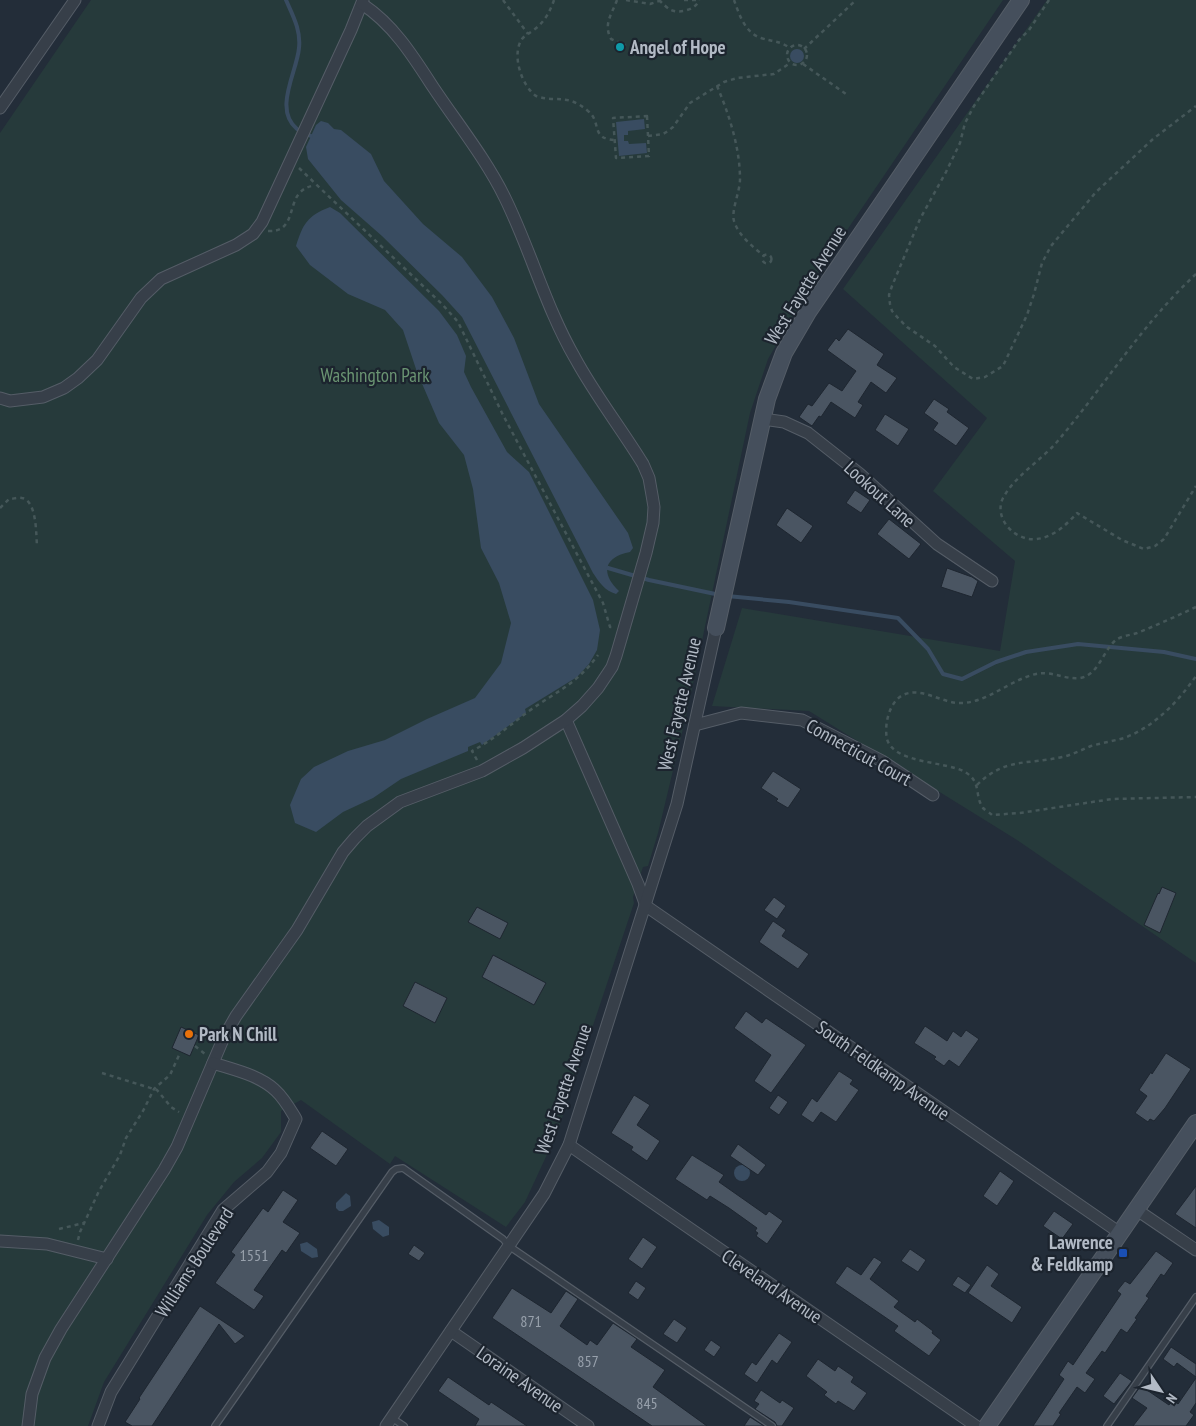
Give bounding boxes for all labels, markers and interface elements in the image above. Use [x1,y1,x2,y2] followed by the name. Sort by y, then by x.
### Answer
[629,35,726,59] place label: Angel of Hope
[614,41,626,53] marker: Angel of Hope
[759,221,851,349] street label: West Fayette Avenue
[320,363,430,387] park label: Washington Park
[839,456,921,532] street label: Lookout Lane
[652,635,706,773] street label: West Fayette Avenue
[802,713,916,791] street label: Connecticut Court
[812,1015,955,1125] street label: South Feldkamp Avenue
[530,1021,596,1157] street label: West Fayette Avenue
[199,1022,277,1046] place label: Park N Chill
[183,1028,195,1040] marker: Park N Chill
[150,1203,238,1321] street label: Williams Boulevard
[1030,1230,1114,1276] place label: Lawrence & Feldkamp
[717,1244,827,1328] street label: Cleveland Avenue
[240,1245,268,1265] house number: 1551
[1117,1247,1129,1259] marker: Lawrence & Feldkamp
[520,1311,542,1331] house number: 871
[472,1341,568,1418] street label: Loraine Avenue
[577,1351,599,1371] house number: 857
[1136,1366,1186,1416] north arrow
[1162,1390,1181,1407] text: N
[636,1393,658,1413] house number: 845

